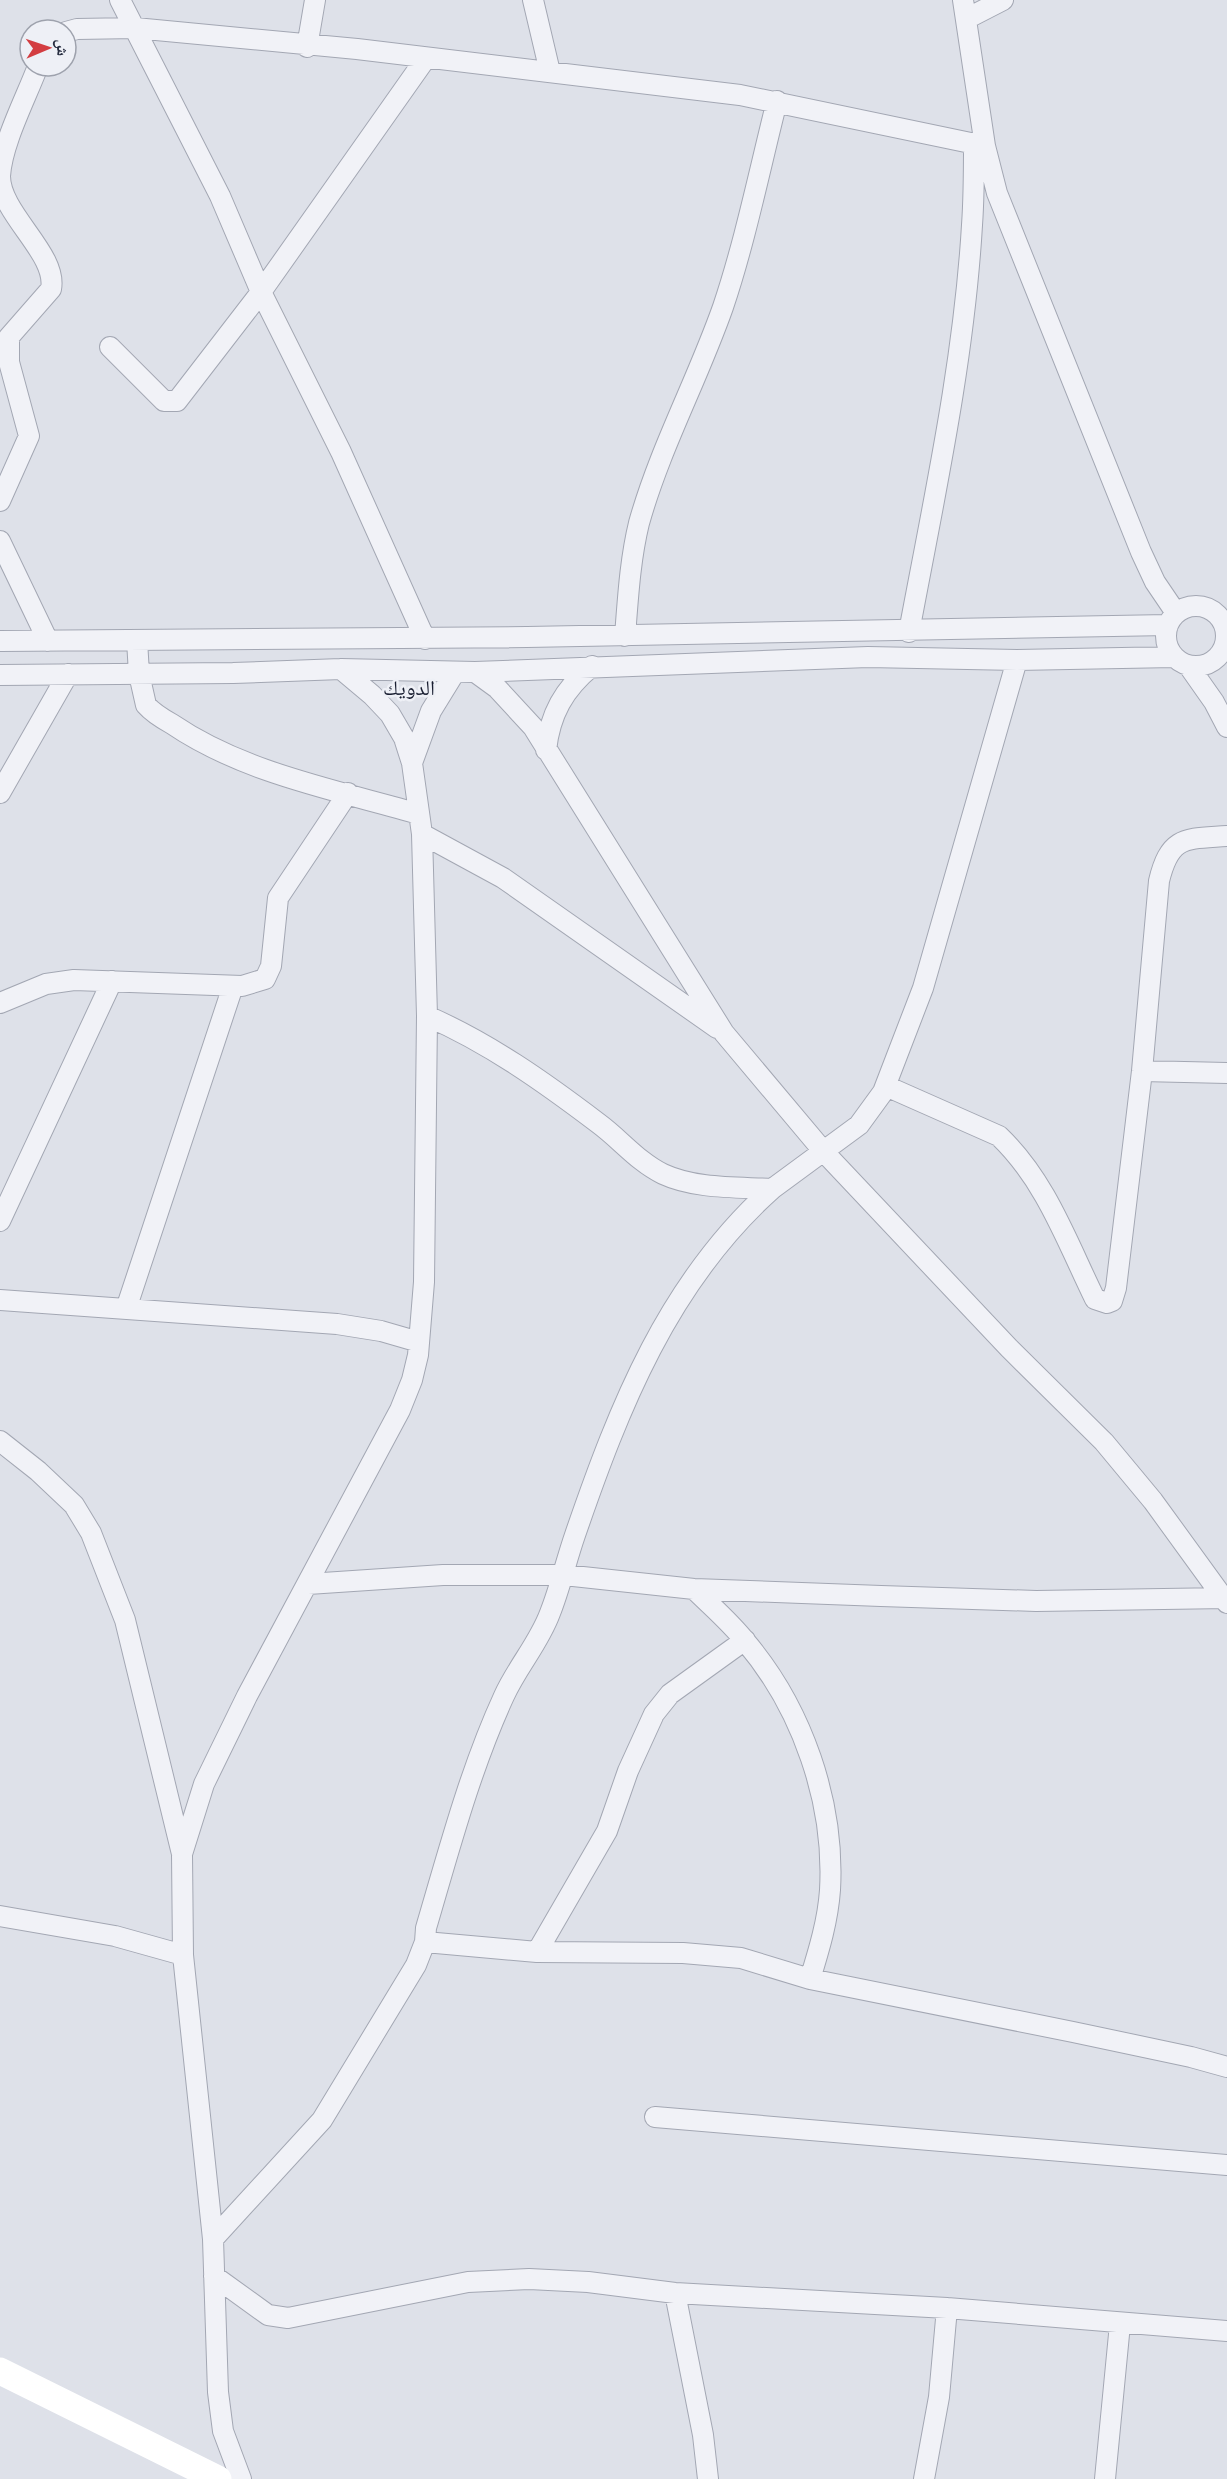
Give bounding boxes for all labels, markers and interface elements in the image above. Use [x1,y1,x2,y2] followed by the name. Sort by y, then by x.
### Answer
[18,18,78,78] north arrow
[53,39,73,56] text: ش
[383,675,435,700] district label: الدويك

